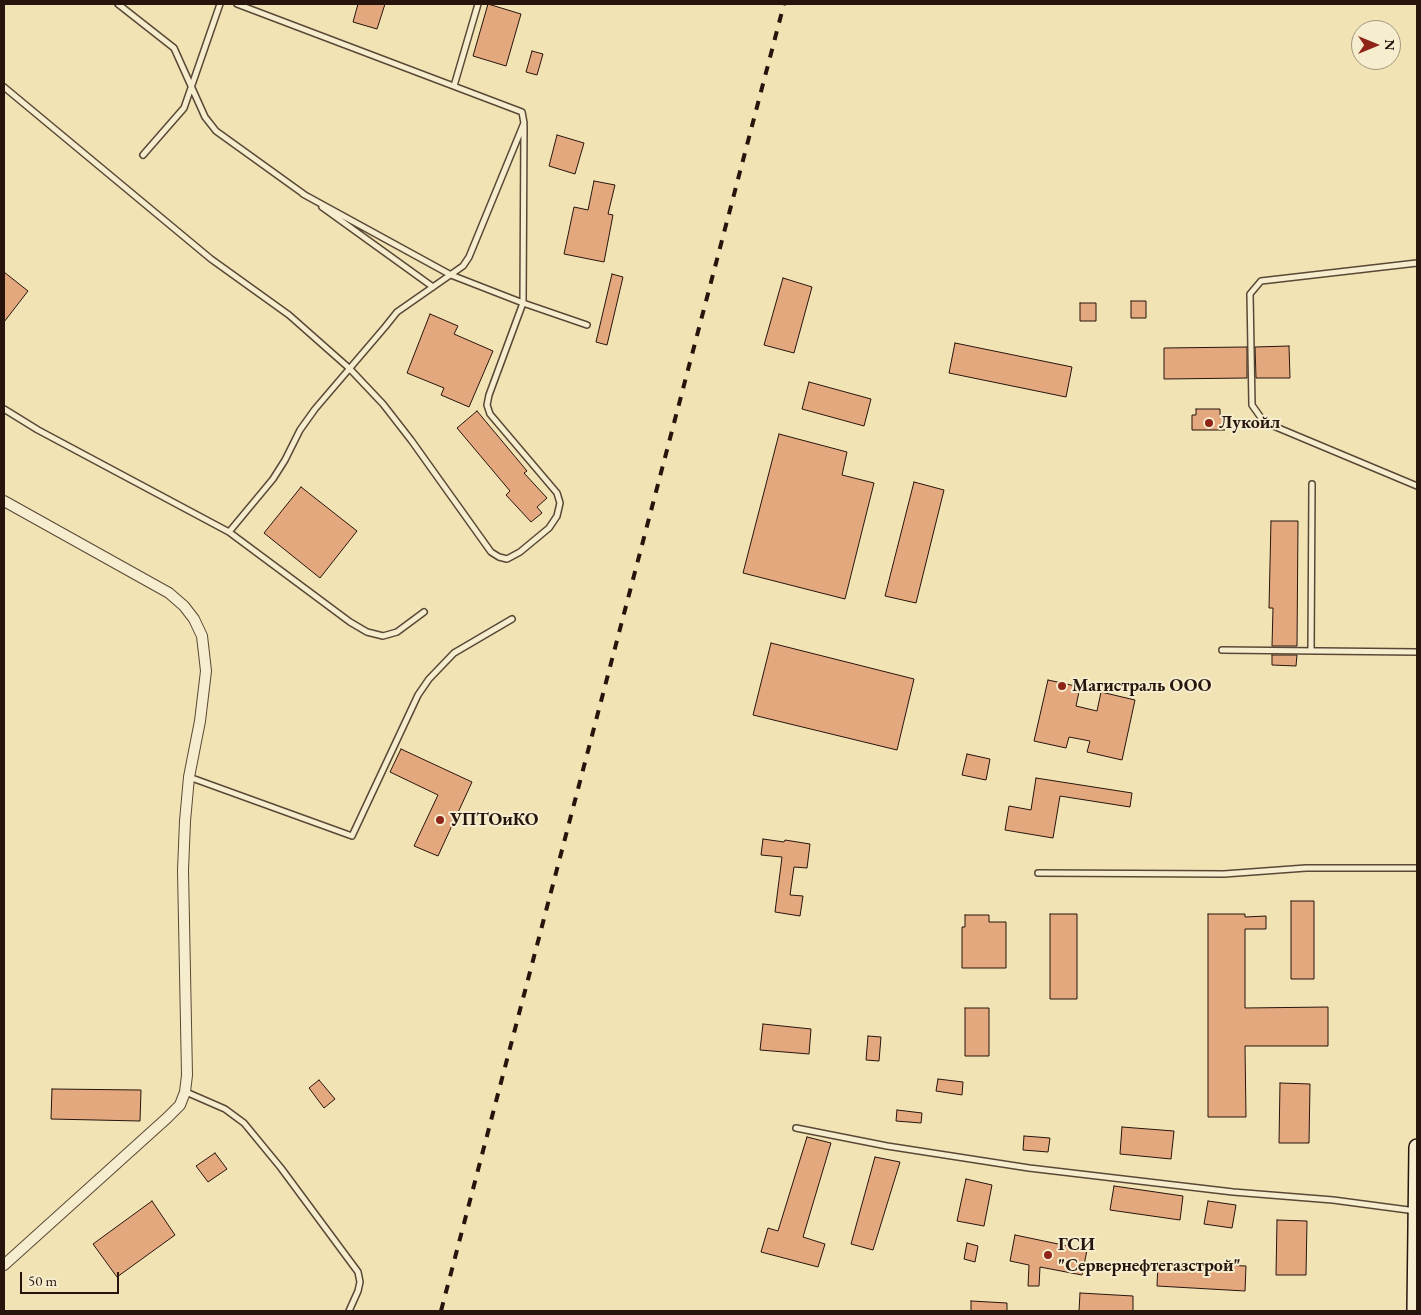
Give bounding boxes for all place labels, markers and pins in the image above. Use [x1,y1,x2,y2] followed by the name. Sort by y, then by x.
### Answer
[1219,412,1280,434] place label: Лукойл
[1203,417,1215,429] marker: Лукойл
[1072,675,1211,697] place label: Магистраль ООО
[1056,680,1068,692] marker: Магистраль ООО
[450,809,538,831] place label: УПТОиКО
[434,814,446,826] marker: УПТОиКО
[1058,1234,1241,1276] place label: ГСИ "Сервернефтегазстрой"
[1042,1249,1054,1261] marker: ГСИ "Сервернефтегазстрой"

